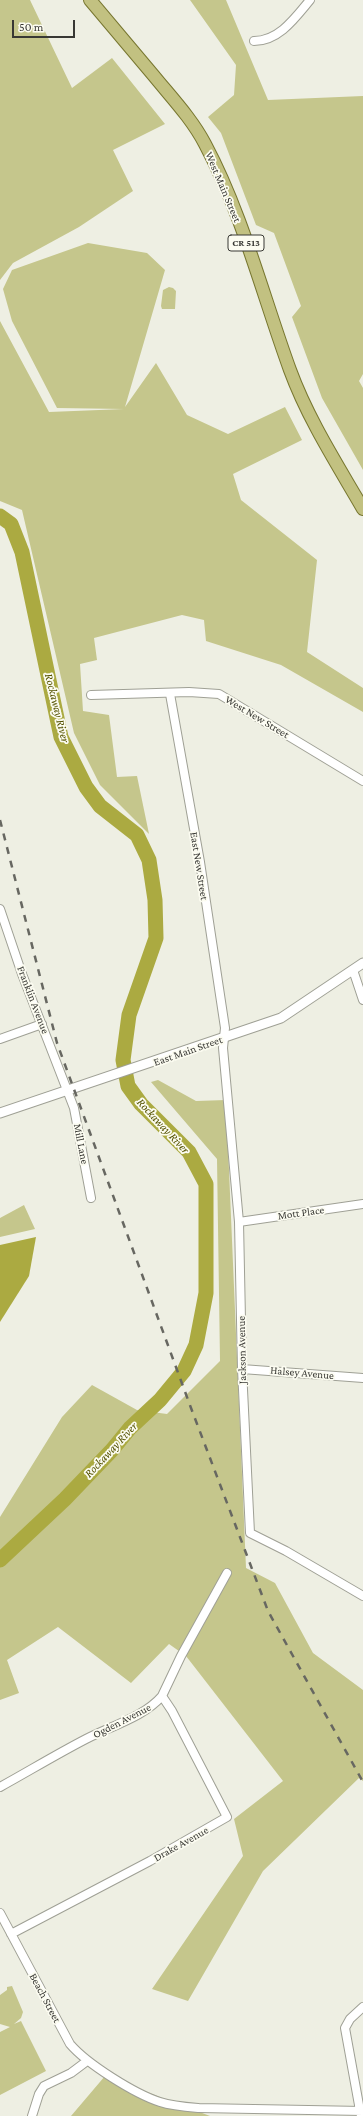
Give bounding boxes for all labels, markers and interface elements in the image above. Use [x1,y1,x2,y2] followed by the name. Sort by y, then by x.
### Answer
[14,12,77,38] scale bar
[19,20,43,34] text: 50 m
[202,150,244,224] street label: West Main Street
[228,235,264,251] road number: CR 513
[41,672,73,744] water label: Rockaway River
[223,693,291,741] street label: West New Street
[187,831,211,901] street label: East New Street
[14,964,52,1036] street label: Franklin Avenue
[152,1033,224,1069] street label: East Main Street
[134,1095,192,1157] water label: Rockaway River
[71,1123,91,1165] street label: Mill Lane
[277,1203,325,1223] street label: Mott Place
[235,1316,249,1384] street label: Jackson Avenue
[270,1364,334,1382] street label: Halsey Avenue
[82,1419,140,1481] water label: Rockaway River
[91,1701,153,1741] street label: Ogden Avenue
[151,1824,211,1864] street label: Drake Avenue
[26,1971,64,2025] street label: Beach Street

